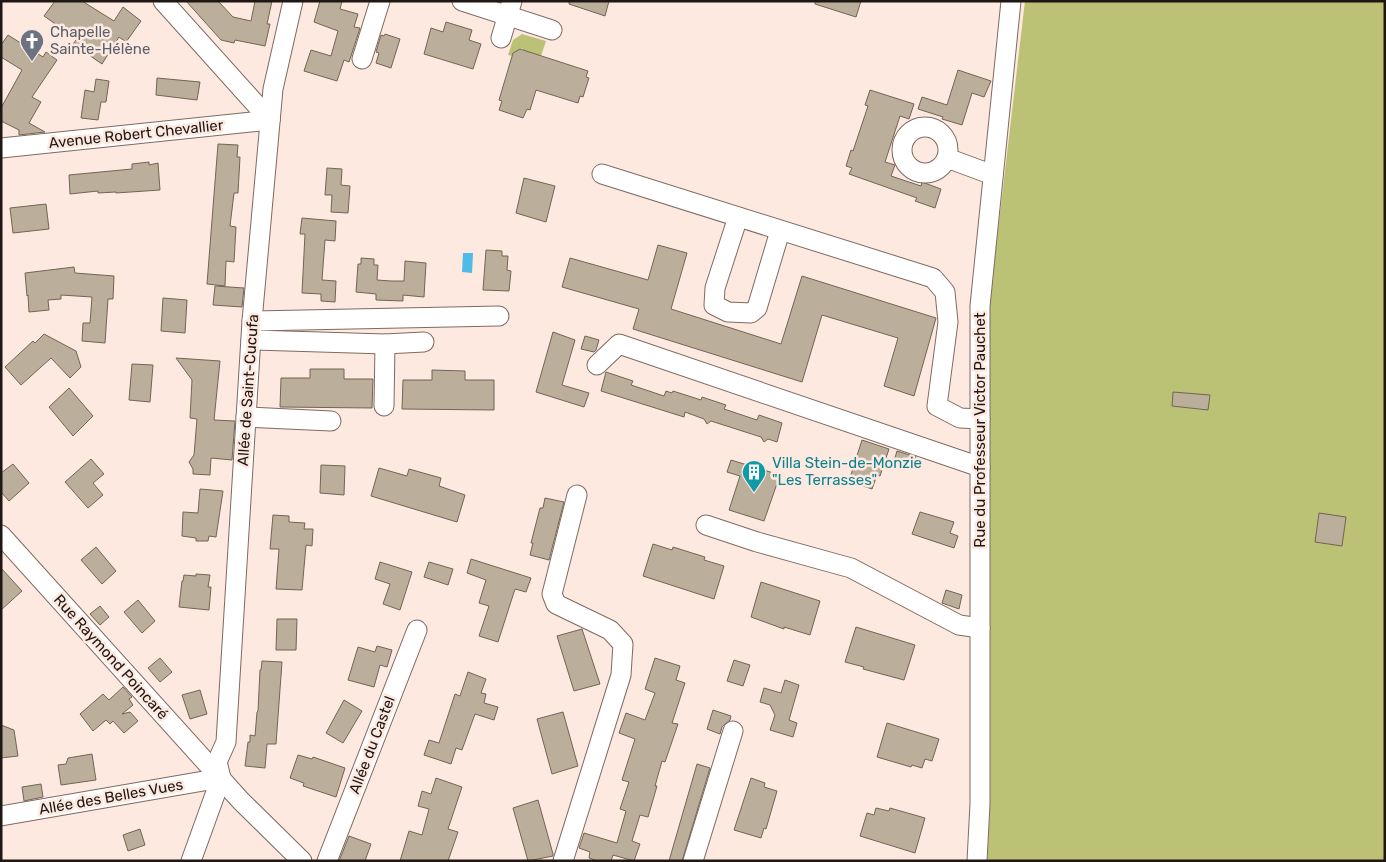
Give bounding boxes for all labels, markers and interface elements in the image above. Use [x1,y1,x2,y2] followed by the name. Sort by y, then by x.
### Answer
[50,23,150,58] place label: Chapelle Sainte-Hélène
[19,28,45,62] church icon: Chapelle Sainte-Hélène
[48,116,225,152] street label: Avenue Robert Chevallier
[971,312,989,548] street label: Rue du Professeur Victor Pauchet
[234,313,262,467] street label: Allée de Saint-Cucufa
[772,454,922,489] place label: Villa Stein-de-Monzie "Les Terrasses"
[741,459,767,493] building icon: Villa Stein-de-Monzie "Les Terrasses"
[50,591,172,723] street label: Rue Raymond Poincaré
[345,694,399,796] street label: Allée du Castel
[38,775,185,819] street label: Allée des Belles Vues

